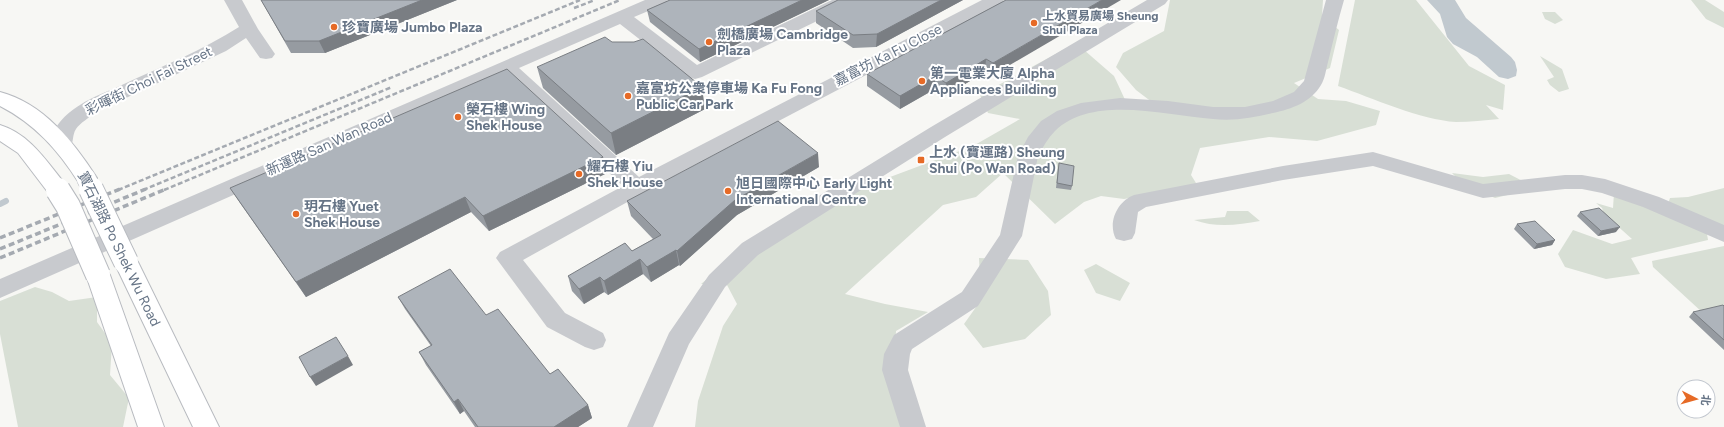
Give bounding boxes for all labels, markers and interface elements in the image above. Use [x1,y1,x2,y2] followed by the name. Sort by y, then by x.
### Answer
[1042,9,1158,37] place label: 上水貿易廣場 Sheung Shui Plaza
[1029,18,1039,28] marker: 上水貿易廣場 Sheung Shui Plaza
[342,19,483,36] place label: 珍寶廣場 Jumbo Plaza
[831,20,945,90] street label: 嘉富坊 Ka Fu Close
[329,22,339,32] marker: 珍寶廣場 Jumbo Plaza
[717,26,848,59] place label: 劍橋廣場 Cambridge Plaza
[704,37,714,47] marker: 劍橋廣場 Cambridge Plaza
[83,43,215,119] street label: 彩暉街 Choi Fai Street
[930,65,1057,98] place label: 第一電業大廈 Alpha Appliances Building
[917,76,927,86] marker: 第一電業大廈 Alpha Appliances Building
[636,80,822,113] place label: 嘉富坊公衆停車場 Ka Fu Fong Public Car Park
[623,91,633,101] marker: 嘉富坊公衆停車場 Ka Fu Fong Public Car Park
[466,101,545,134] place label: 榮石樓 Wing Shek House
[263,109,395,179] street label: 新運路 San Wan Road
[453,112,463,122] marker: 榮石樓 Wing Shek House
[929,144,1065,177] place label: 上水 (寶運路) Sheung Shui (Po Wan Road)
[916,155,926,165] marker: 上水 (寶運路) Sheung Shui (Po Wan Road)
[587,158,663,191] place label: 耀石樓 Yiu Shek House
[74,169,164,329] street label: 寶石湖路 Po Shek Wu Road
[574,169,584,179] marker: 耀石樓 Yiu Shek House
[736,175,893,208] place label: 旭日國際中心 Early Light International Centre
[723,186,733,196] marker: 旭日國際中心 Early Light International Centre
[304,198,380,231] place label: 玥石樓 Yuet Shek House
[291,209,301,219] marker: 玥石樓 Yuet Shek House
[1676,379,1716,419] north arrow
[1698,394,1712,406] text: 北

